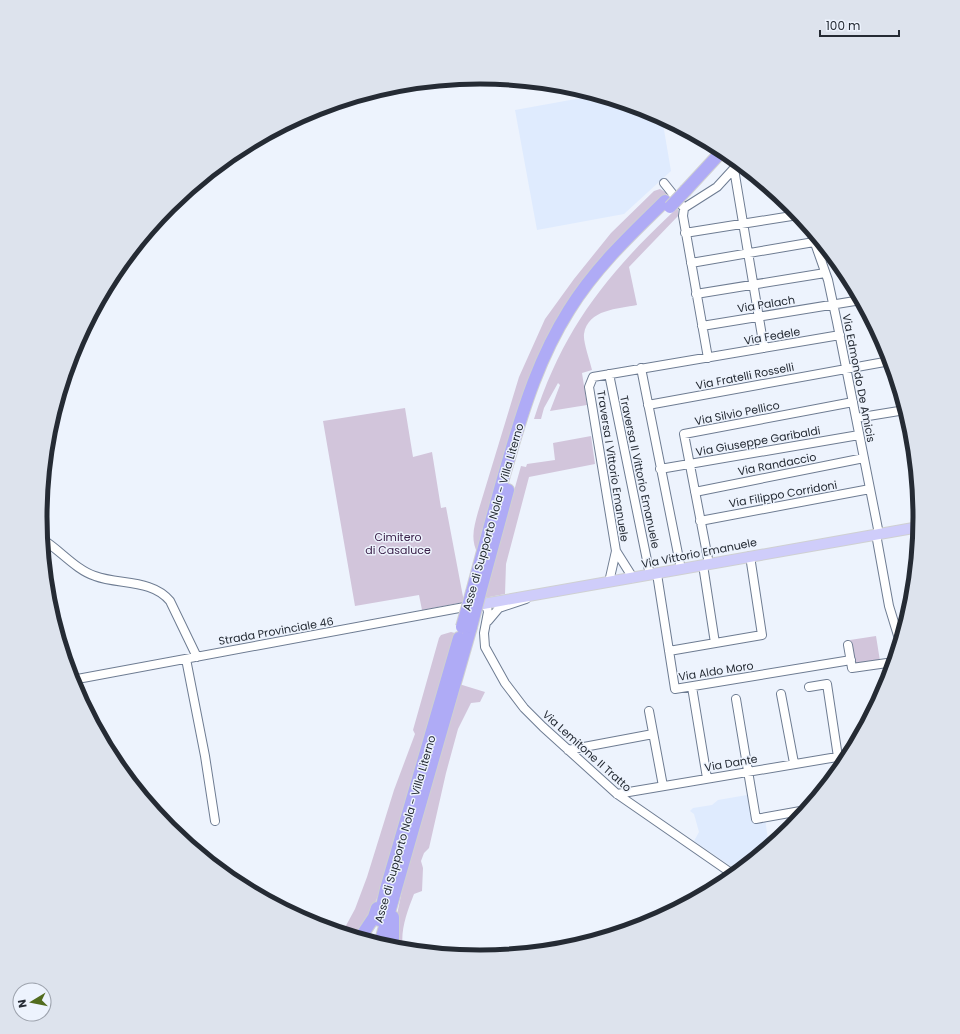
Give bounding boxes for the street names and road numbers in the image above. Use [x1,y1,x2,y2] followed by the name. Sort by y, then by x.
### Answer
[736,292,796,316] street label: Via Palach
[839,312,879,444] street label: Via Edmondo De Amicis
[743,323,801,349] street label: Via Fedele
[695,359,796,393] street label: Via Fratelli Rosselli
[593,389,633,543] street label: Traversa I Vittorio Emanuele
[616,394,664,550] street label: Traversa II Vittorio Emanuele
[693,397,781,429] street label: Via Silvio Pellico
[459,421,527,613] street label: Asse di Supporto Nola - Villa Literno
[694,422,822,460] street label: Via Giuseppe Garibaldi
[736,449,818,479] street label: Via Randaccio
[728,477,839,511] street label: Via Filippo Corridoni
[640,534,758,572] street label: Via Vittorio Emanuele
[217,613,335,649] street label: Strada Provinciale 46
[677,657,755,685] street label: Via Aldo Moro
[539,707,635,795] street label: Via Lemitone II Tratto
[371,733,439,925] street label: Asse di Supporto Nola - Villa Literno
[703,750,759,776] street label: Via Dante

